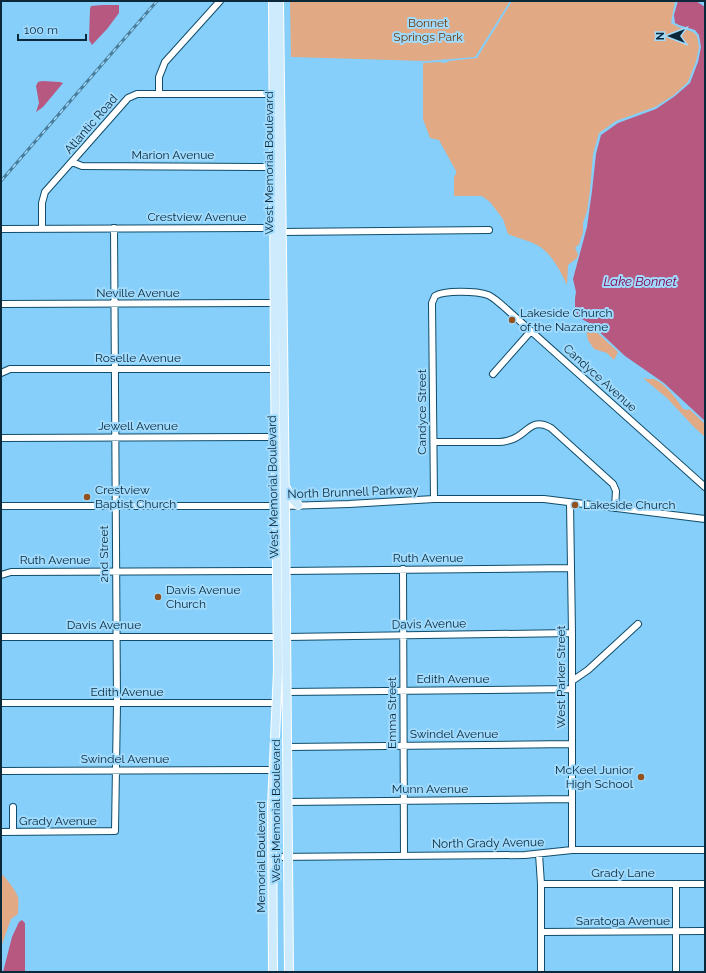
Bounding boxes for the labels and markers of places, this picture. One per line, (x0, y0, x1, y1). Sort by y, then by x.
place label: Lakeside Church of the Nazarene (520, 306, 613, 334)
marker: Lakeside Church of the Nazarene (507, 315, 517, 325)
place label: Crestview Baptist Church (95, 483, 176, 511)
marker: Crestview Baptist Church (82, 492, 92, 502)
place label: Lakeside Church (583, 498, 676, 512)
marker: Lakeside Church (570, 500, 580, 510)
place label: Davis Avenue Church (166, 583, 241, 611)
marker: Davis Avenue Church (153, 592, 163, 602)
place label: McKeel Junior High School (555, 763, 634, 791)
marker: McKeel Junior High School (636, 772, 646, 782)

